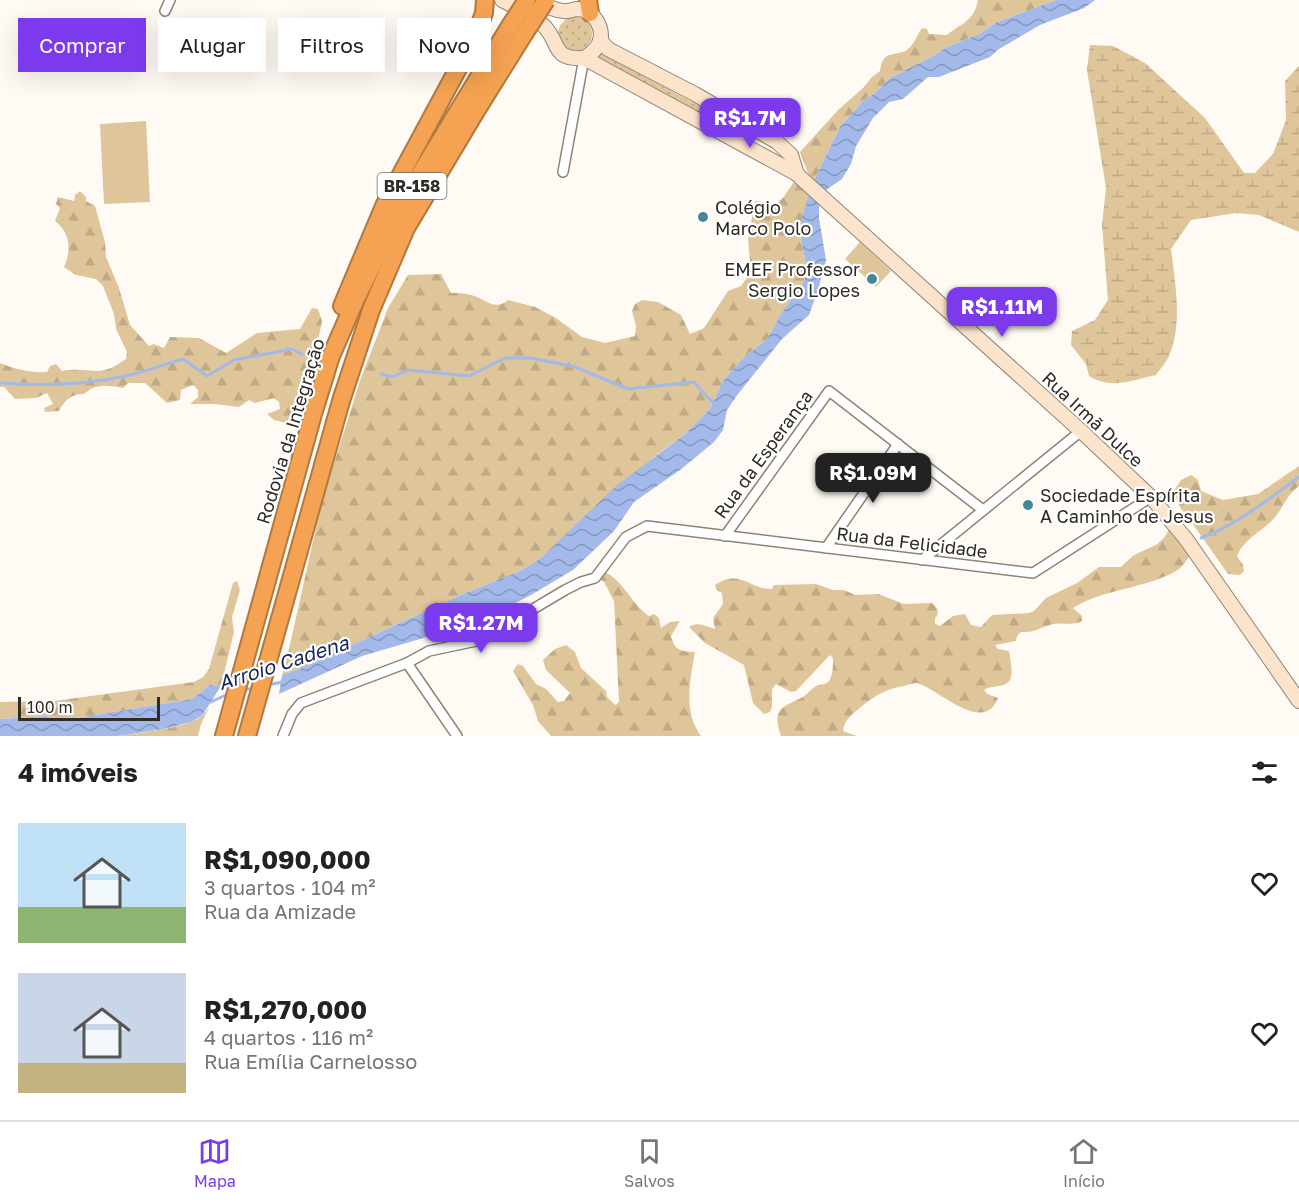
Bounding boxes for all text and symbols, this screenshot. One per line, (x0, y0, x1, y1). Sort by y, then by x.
chip: Comprar (18, 18, 146, 72)
chip: Alugar (158, 18, 266, 72)
chip: Filtros (278, 18, 385, 72)
chip: Novo (397, 18, 491, 72)
pin: R$1.7M (701, 98, 799, 149)
text: R$1.7M (714, 105, 786, 129)
road number: BR-158 (378, 173, 446, 199)
place label: Colégio Marco Polo (715, 196, 811, 239)
marker: Colégio Marco Polo (696, 210, 710, 224)
place label: EMEF Professor Sergio Lopes (724, 258, 860, 301)
marker: EMEF Professor Sergio Lopes (865, 272, 879, 286)
pin: R$1.11M (947, 287, 1057, 338)
text: R$1.11M (961, 294, 1043, 318)
street label: Rodovia da Integração (251, 336, 329, 526)
street label: Rua Irmã Dulce (1038, 367, 1148, 471)
street label: Rua da Esperança (709, 386, 817, 522)
pin: R$1.09M (818, 453, 928, 504)
text: R$1.09M (829, 460, 917, 484)
place label: Sociedade Espírita A Caminho de Jesus (1040, 484, 1214, 527)
marker: Sociedade Espírita A Caminho de Jesus (1021, 498, 1035, 512)
street label: Rua da Felicidade (835, 522, 989, 562)
pin: R$1.27M (426, 603, 536, 654)
text: R$1.27M (439, 610, 523, 634)
water label: Arroio Cadena (215, 629, 352, 694)
scale bar (18, 694, 160, 722)
text: 100 m (27, 697, 73, 717)
icon: filters (1248, 756, 1281, 789)
text: 4 imóveis (18, 757, 138, 788)
text: R$1,090,000 (204, 844, 371, 875)
icon: home (66, 847, 138, 919)
icon: heart (1248, 867, 1281, 900)
text: 3 quartos · 104 m² (204, 875, 375, 899)
text: Rua da Amizade (204, 899, 356, 923)
text: R$1,270,000 (204, 994, 367, 1025)
icon: home (66, 997, 138, 1069)
icon: heart (1248, 1017, 1281, 1050)
text: 4 quartos · 116 m² (204, 1025, 373, 1049)
text: Rua Emília Carnelosso (204, 1049, 417, 1073)
tab: Mapa (194, 1135, 236, 1191)
tab: Salvos (624, 1135, 675, 1191)
tab: Início (1063, 1135, 1105, 1191)

